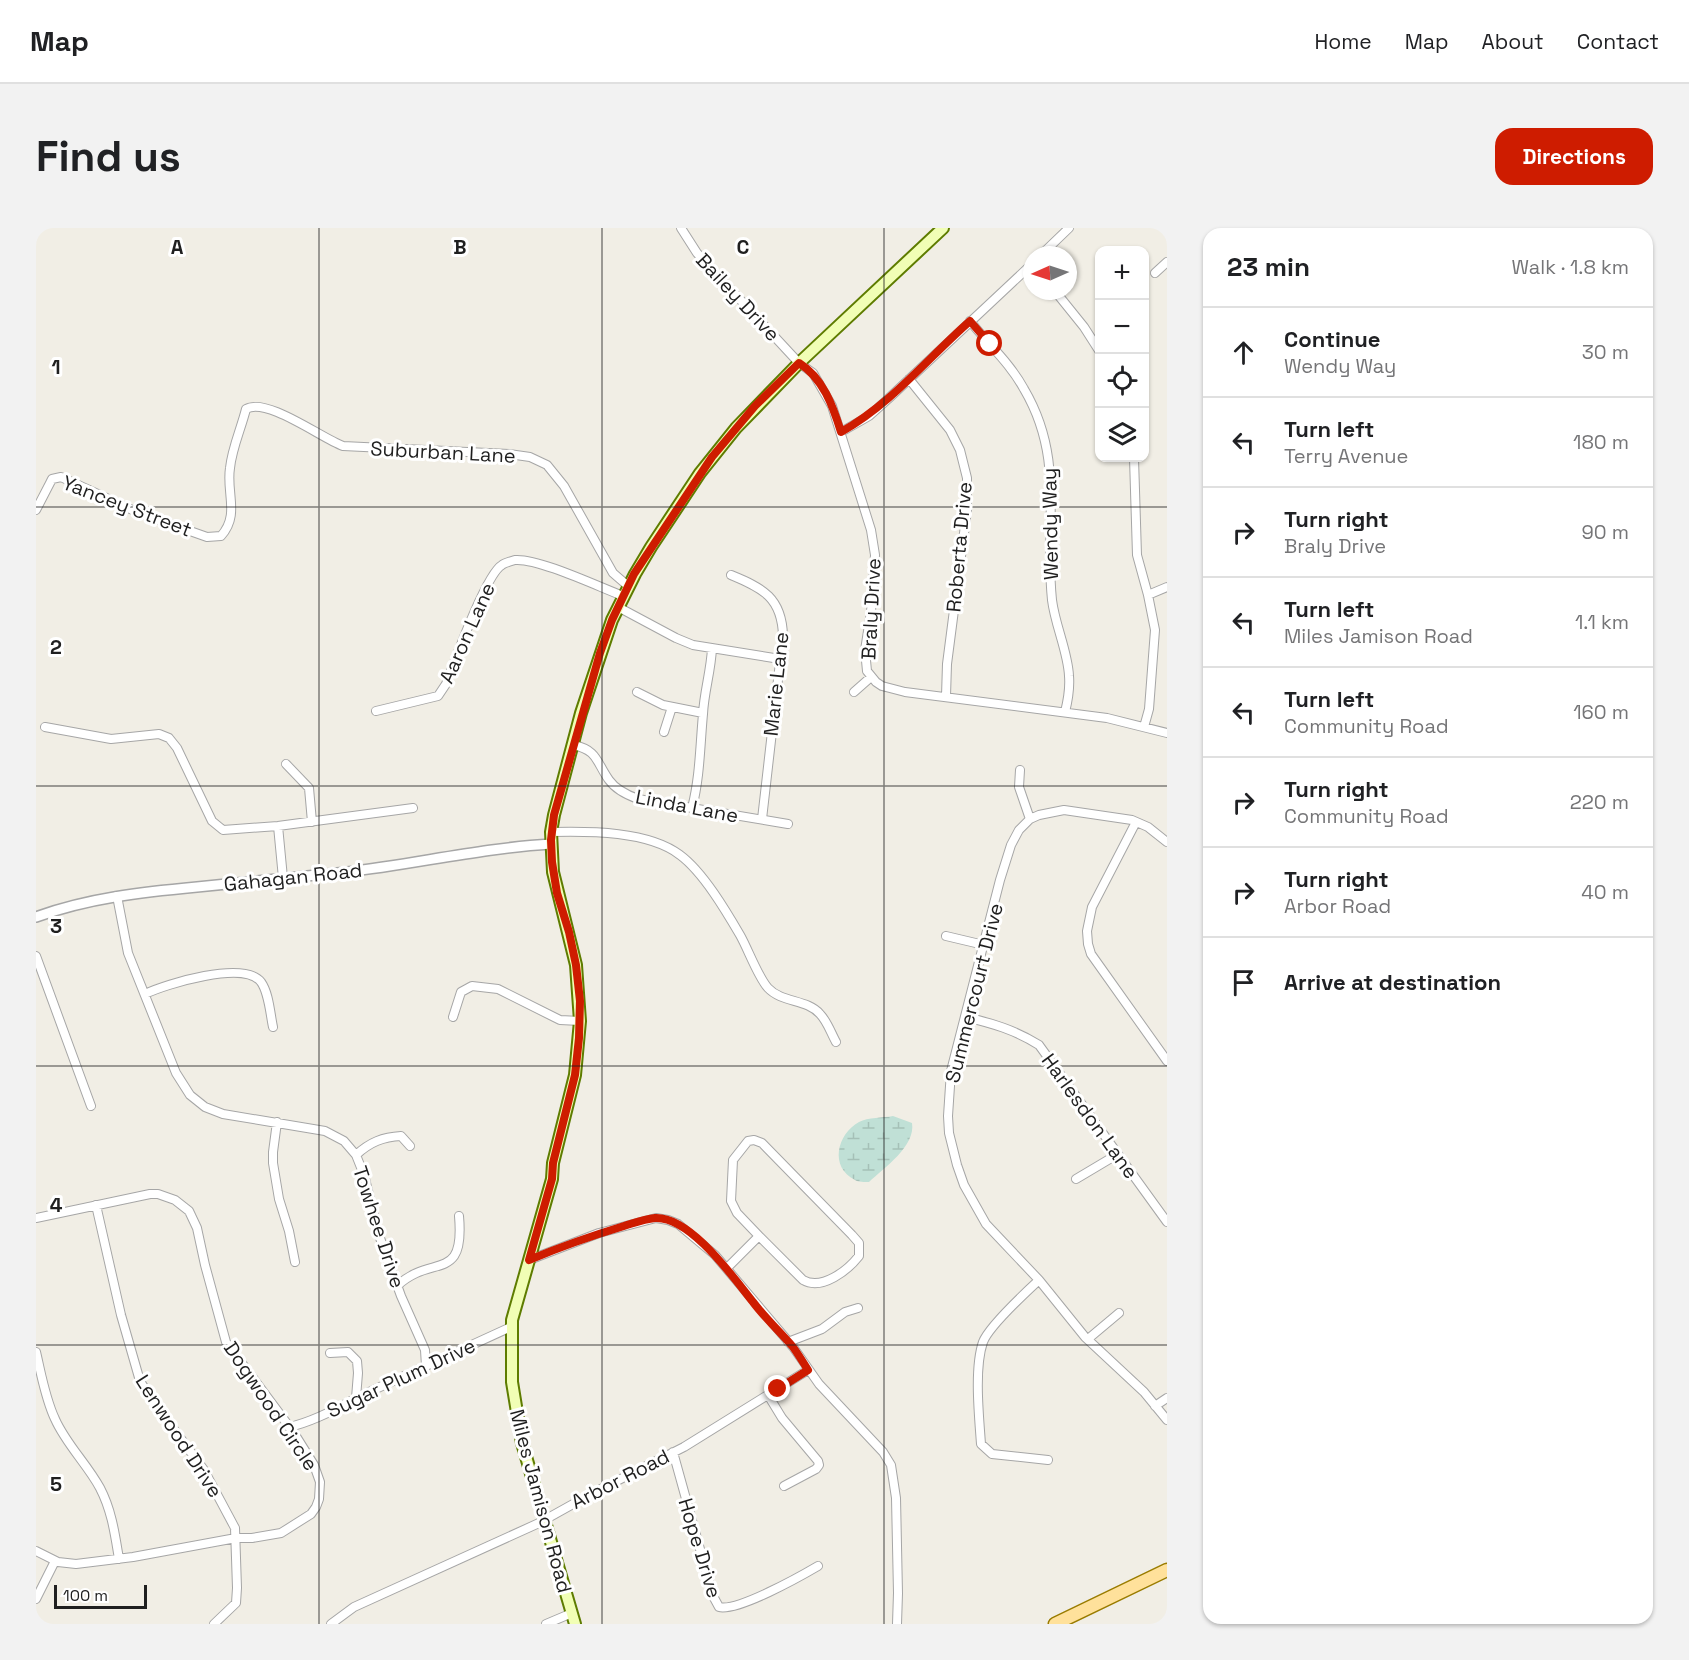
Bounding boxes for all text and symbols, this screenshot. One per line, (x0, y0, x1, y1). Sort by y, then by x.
text: Map (30, 23, 89, 59)
text: Home (1314, 28, 1372, 55)
text: Map (1405, 28, 1449, 55)
text: About (1482, 28, 1544, 55)
text: Contact (1577, 28, 1659, 55)
button: Directions (1495, 128, 1653, 185)
text: Find us (36, 130, 181, 183)
text: A (171, 234, 184, 260)
text: B (453, 234, 467, 260)
text: C (737, 234, 750, 260)
north arrow (1023, 246, 1077, 300)
map controls (1095, 246, 1149, 462)
button: + (1095, 246, 1149, 300)
street label: Bailey Drive (690, 247, 786, 347)
text: 23 min (1227, 250, 1310, 284)
text: Walk · 1.8 km (1512, 254, 1629, 280)
button: − (1095, 300, 1149, 354)
text: Continue (1284, 325, 1380, 353)
route start (976, 330, 1002, 356)
icon: ahead (1227, 336, 1260, 369)
text: 30 m (1582, 339, 1629, 365)
text: Wendy Way (1284, 353, 1396, 379)
text: 1 (51, 354, 61, 380)
button: locate (1095, 354, 1149, 408)
button: layers (1095, 408, 1149, 462)
text: Turn left (1284, 415, 1374, 443)
icon: left (1227, 426, 1260, 459)
text: 180 m (1573, 429, 1629, 455)
street label: Suburban Lane (370, 435, 516, 469)
text: Terry Avenue (1284, 443, 1408, 469)
street label: Wendy Way (1036, 468, 1064, 580)
street label: Yancey Street (59, 469, 195, 543)
street label: Roberta Drive (940, 481, 978, 613)
text: Turn right (1284, 505, 1389, 533)
icon: right (1227, 516, 1260, 549)
text: 90 m (1582, 519, 1629, 545)
text: Braly Drive (1284, 533, 1386, 559)
street label: Braly Drive (855, 557, 887, 661)
street label: Aaron Lane (433, 579, 501, 687)
text: Turn left (1284, 595, 1374, 623)
icon: left (1227, 606, 1260, 639)
text: 1.1 km (1575, 609, 1629, 635)
text: Miles Jamison Road (1284, 623, 1473, 649)
street label: Marie Lane (758, 631, 794, 737)
text: 2 (50, 634, 62, 660)
text: Turn left (1284, 685, 1374, 713)
icon: left (1227, 696, 1260, 729)
text: 160 m (1573, 699, 1629, 725)
text: Community Road (1284, 713, 1449, 739)
text: Turn right (1284, 775, 1389, 803)
street label: Linda Lane (633, 783, 741, 829)
icon: right (1227, 786, 1260, 819)
text: 220 m (1570, 789, 1629, 815)
text: Community Road (1284, 803, 1449, 829)
street label: Gahagan Road (223, 857, 363, 897)
text: Turn right (1284, 865, 1389, 893)
icon: right (1227, 876, 1260, 909)
text: 40 m (1581, 879, 1629, 905)
text: Arbor Road (1284, 893, 1391, 919)
street label: Summercourt Drive (939, 900, 1009, 1086)
text: 3 (50, 913, 62, 939)
icon: arrive (1227, 966, 1260, 999)
text: Arrive at destination (1284, 968, 1501, 996)
street label: Harlesdon Lane (1036, 1048, 1144, 1184)
street label: Towhee Drive (347, 1163, 411, 1291)
text: 4 (50, 1192, 63, 1218)
street label: Sugar Plum Drive (323, 1332, 479, 1424)
street label: Dogwood Circle (218, 1336, 324, 1476)
street label: Lenwood Drive (130, 1370, 228, 1502)
route end (764, 1375, 790, 1401)
street label: Miles Jamison Road (504, 1406, 578, 1596)
street label: Arbor Road (566, 1443, 674, 1515)
text: 5 (50, 1471, 62, 1497)
street label: Hope Drive (672, 1495, 728, 1601)
scale bar (54, 1582, 147, 1610)
text: 100 m (63, 1585, 108, 1606)

